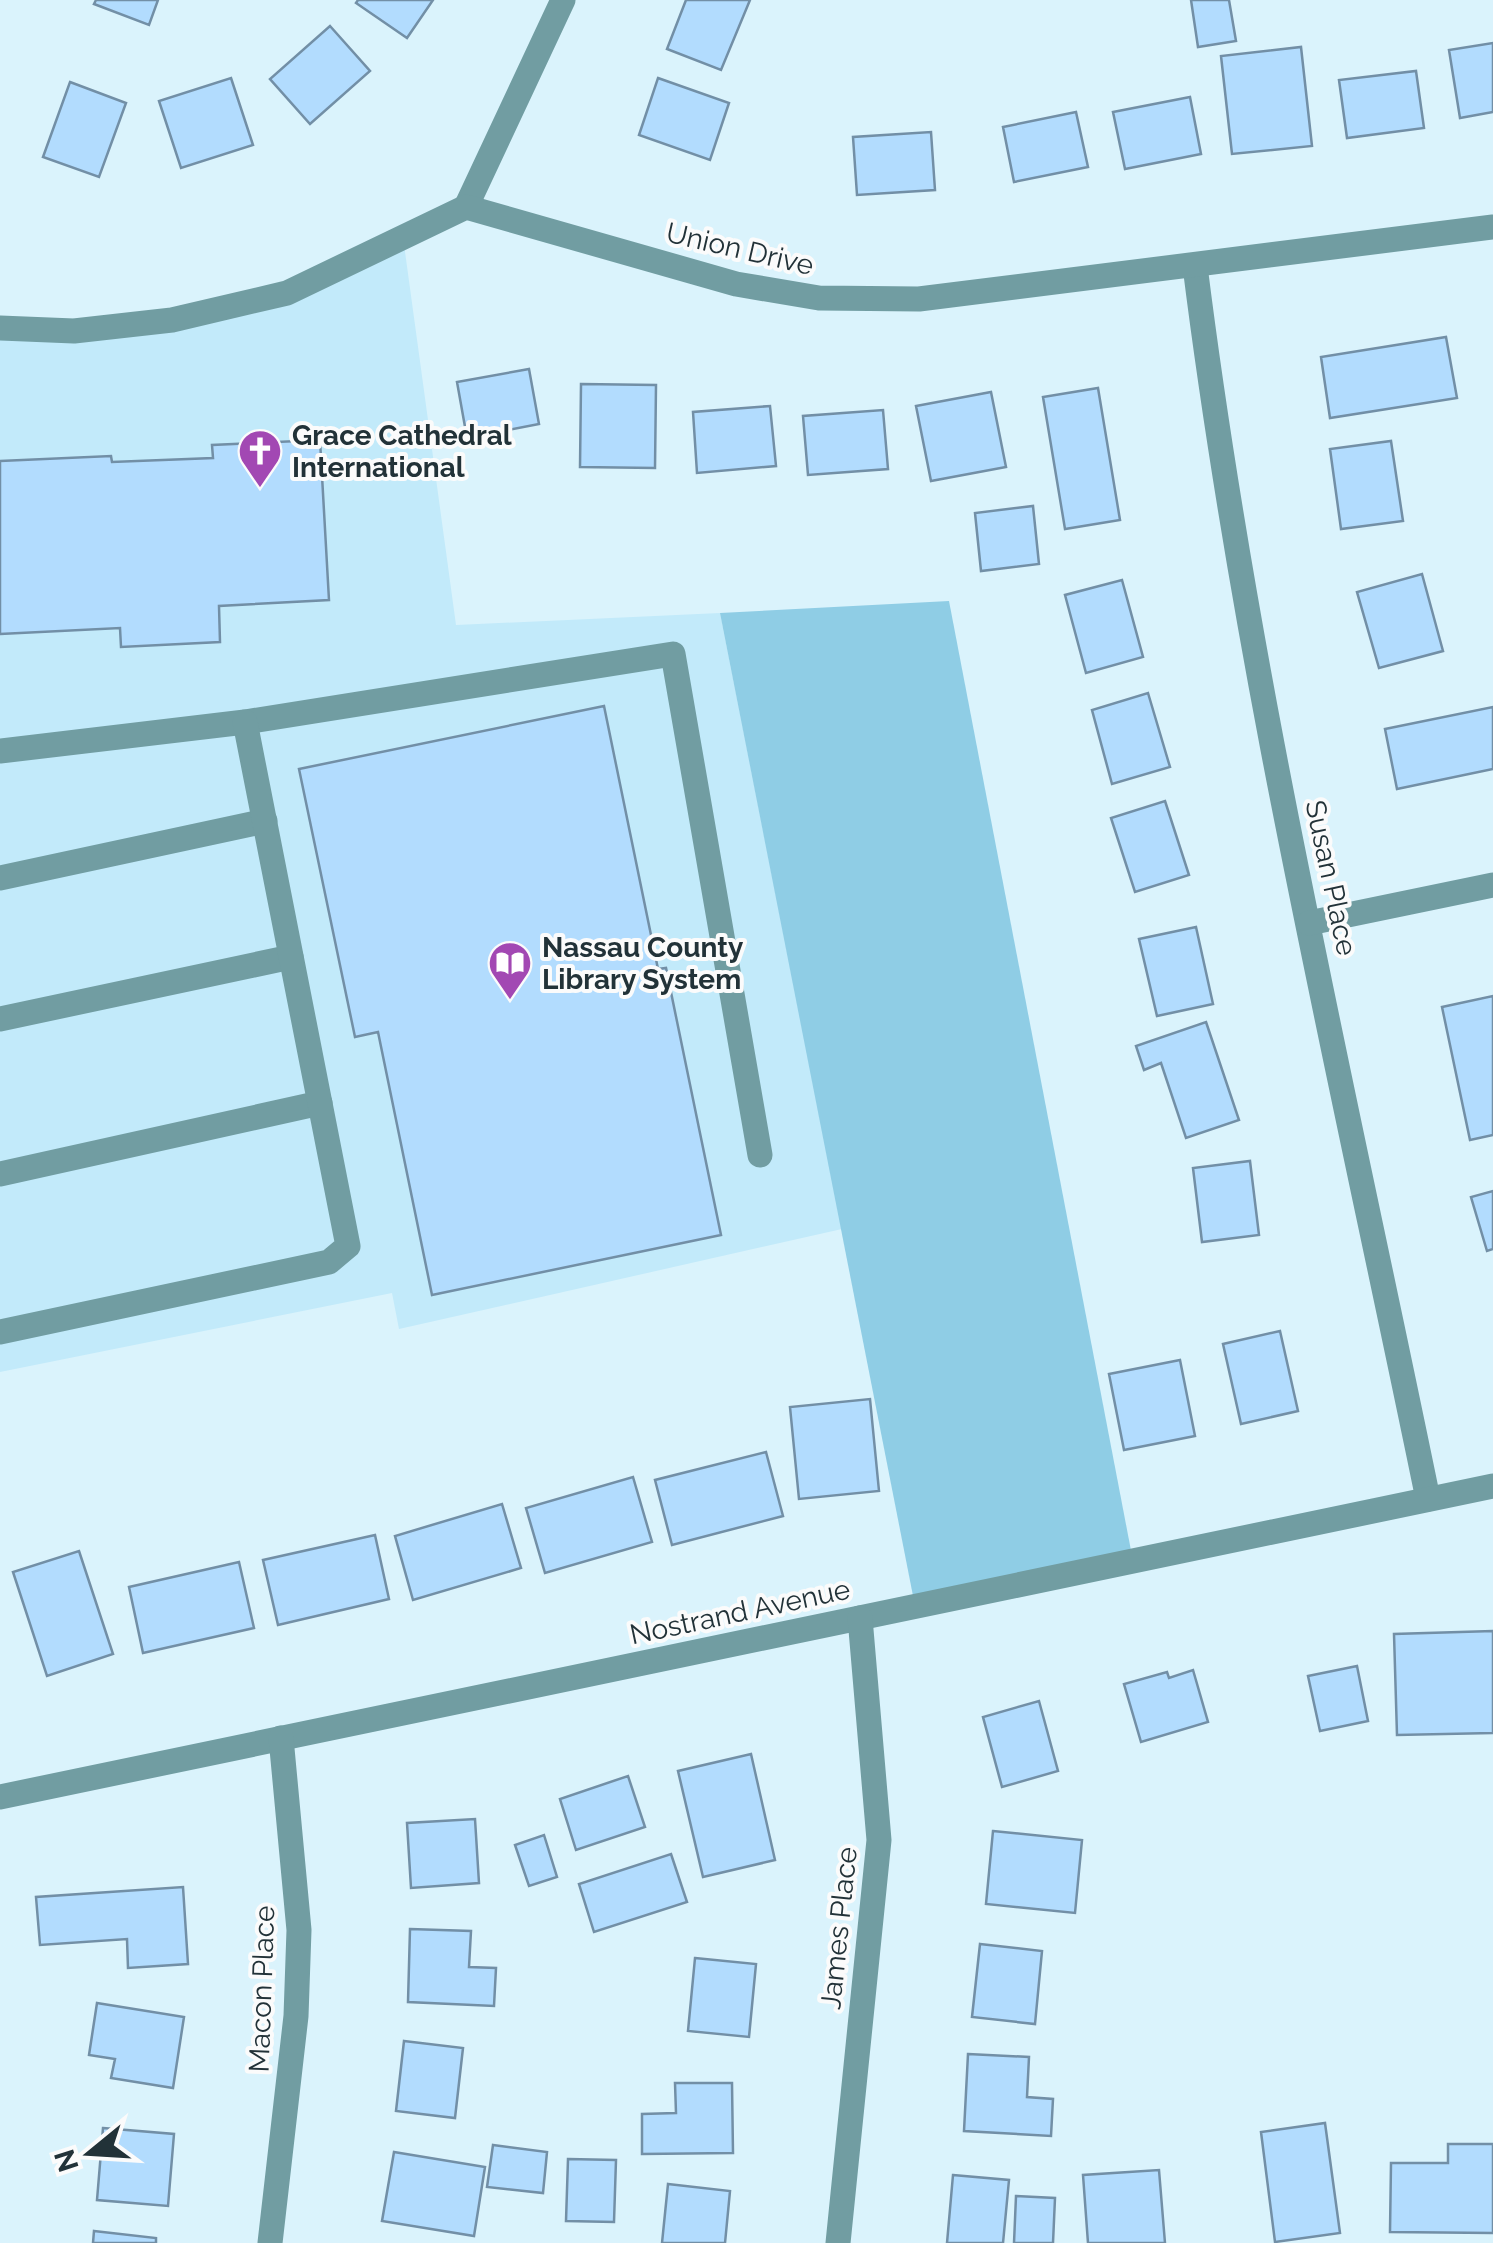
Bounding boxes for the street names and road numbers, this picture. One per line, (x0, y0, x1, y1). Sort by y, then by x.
street label: Union Drive (663, 216, 817, 282)
street label: Susan Place (1298, 797, 1364, 959)
street label: Nostrand Avenue (627, 1573, 853, 1651)
street label: James Place (814, 1845, 864, 2011)
street label: Macon Place (243, 1905, 281, 2073)

